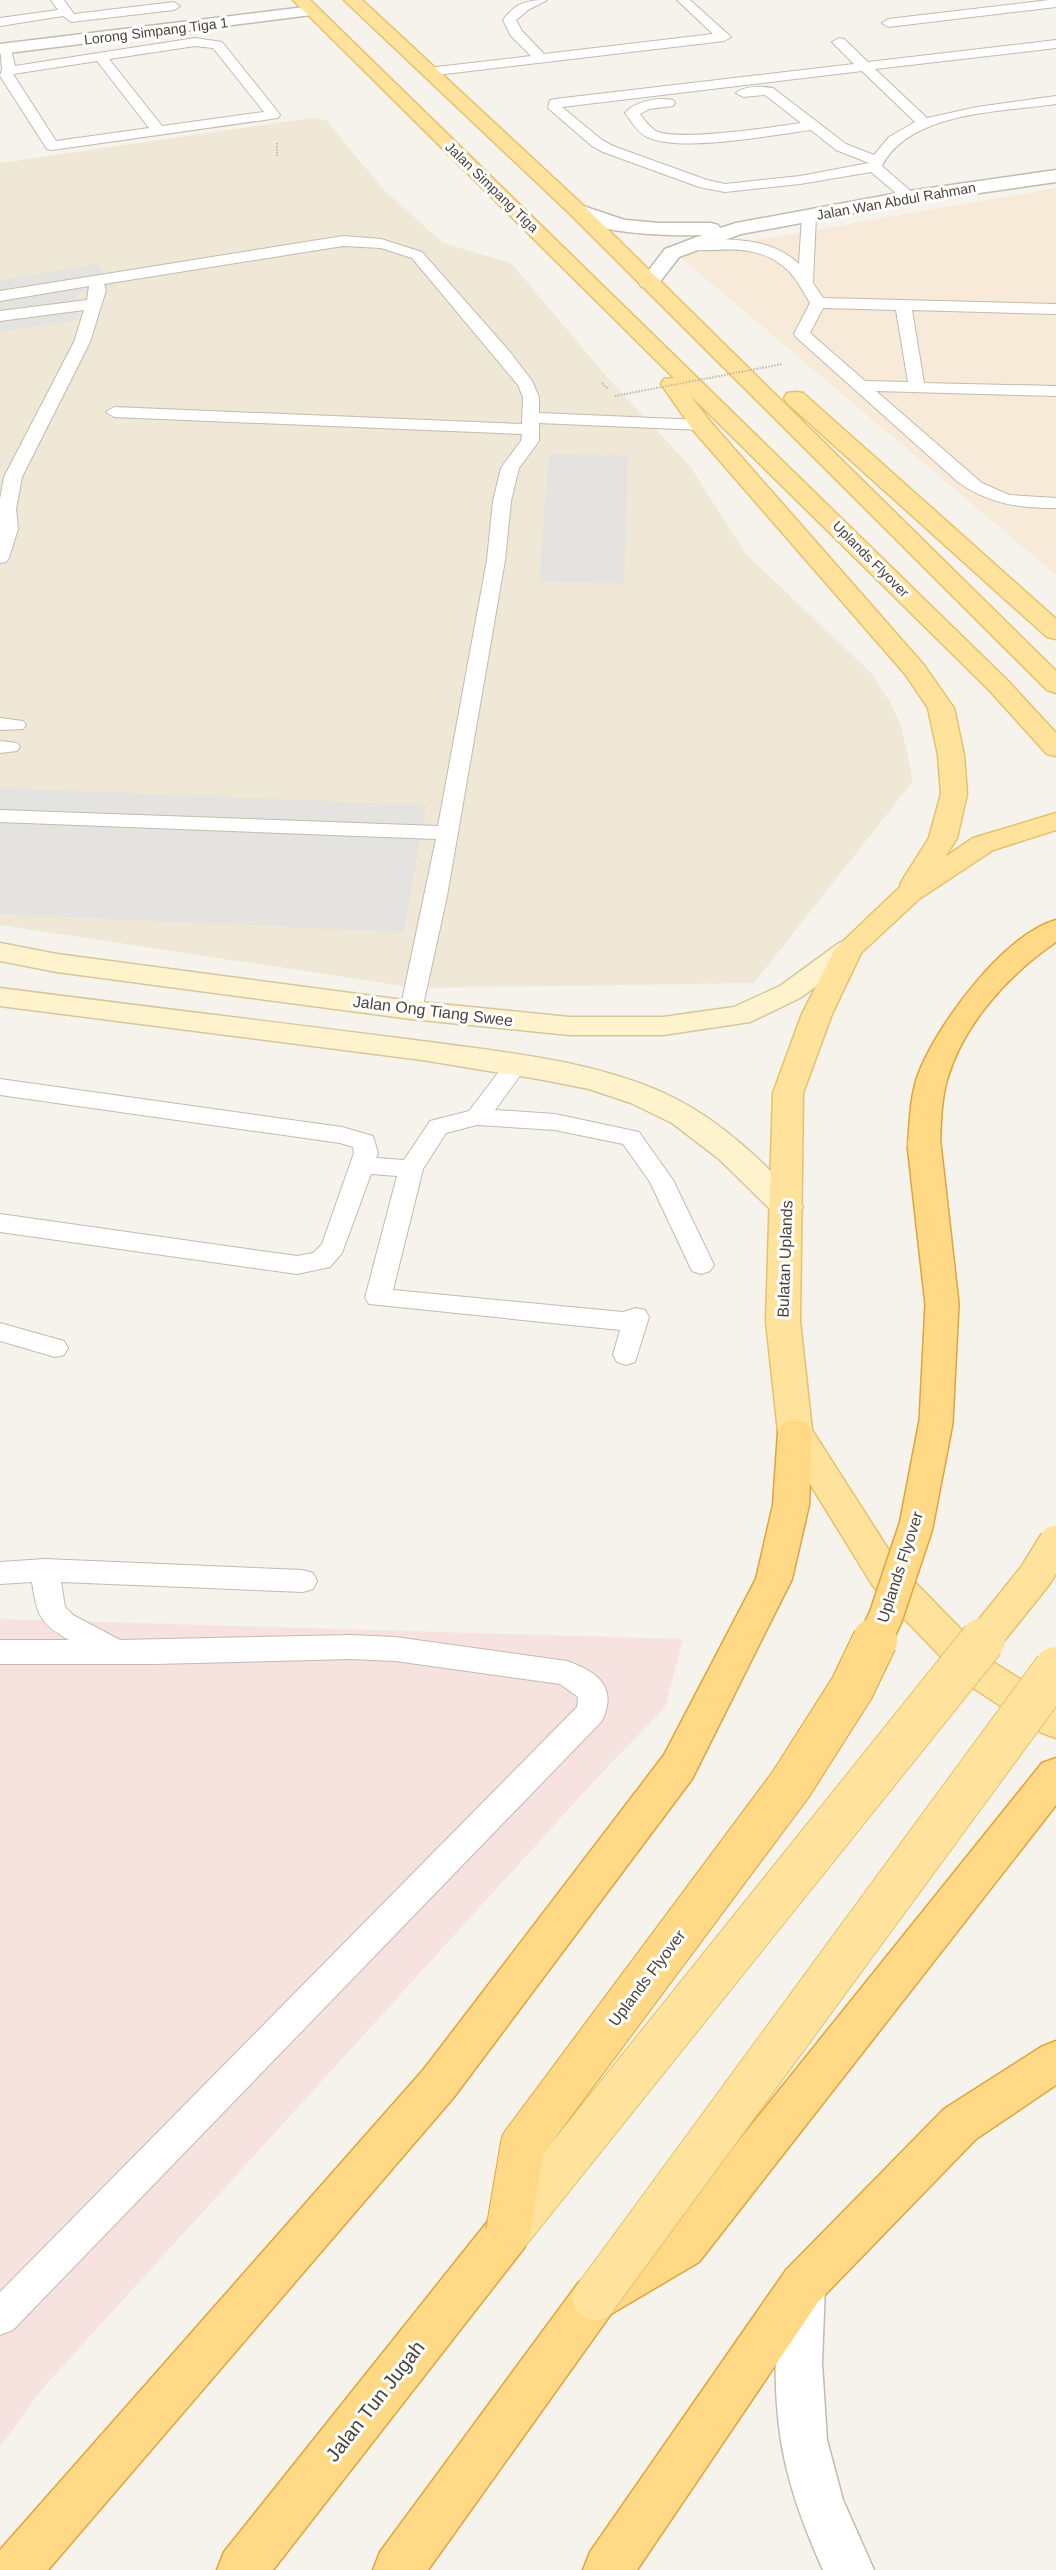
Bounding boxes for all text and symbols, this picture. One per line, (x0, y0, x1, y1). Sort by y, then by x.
street label: Lorong Simpang Tiga 1 (83, 14, 229, 48)
street label: Jalan Simpang Tiga (442, 139, 542, 236)
street label: Jalan Wan Abdul Rahman (815, 179, 977, 223)
street label: Uplands Flyover (830, 518, 913, 601)
street label: Jalan Ong Tiang Swee (352, 993, 514, 1029)
street label: Bulatan Uplands (774, 1200, 796, 1318)
street label: Uplands Flyover (874, 1509, 926, 1625)
street label: Uplands Flyover (605, 1926, 689, 2029)
street label: Jalan Tun Jugah (321, 2336, 429, 2466)

